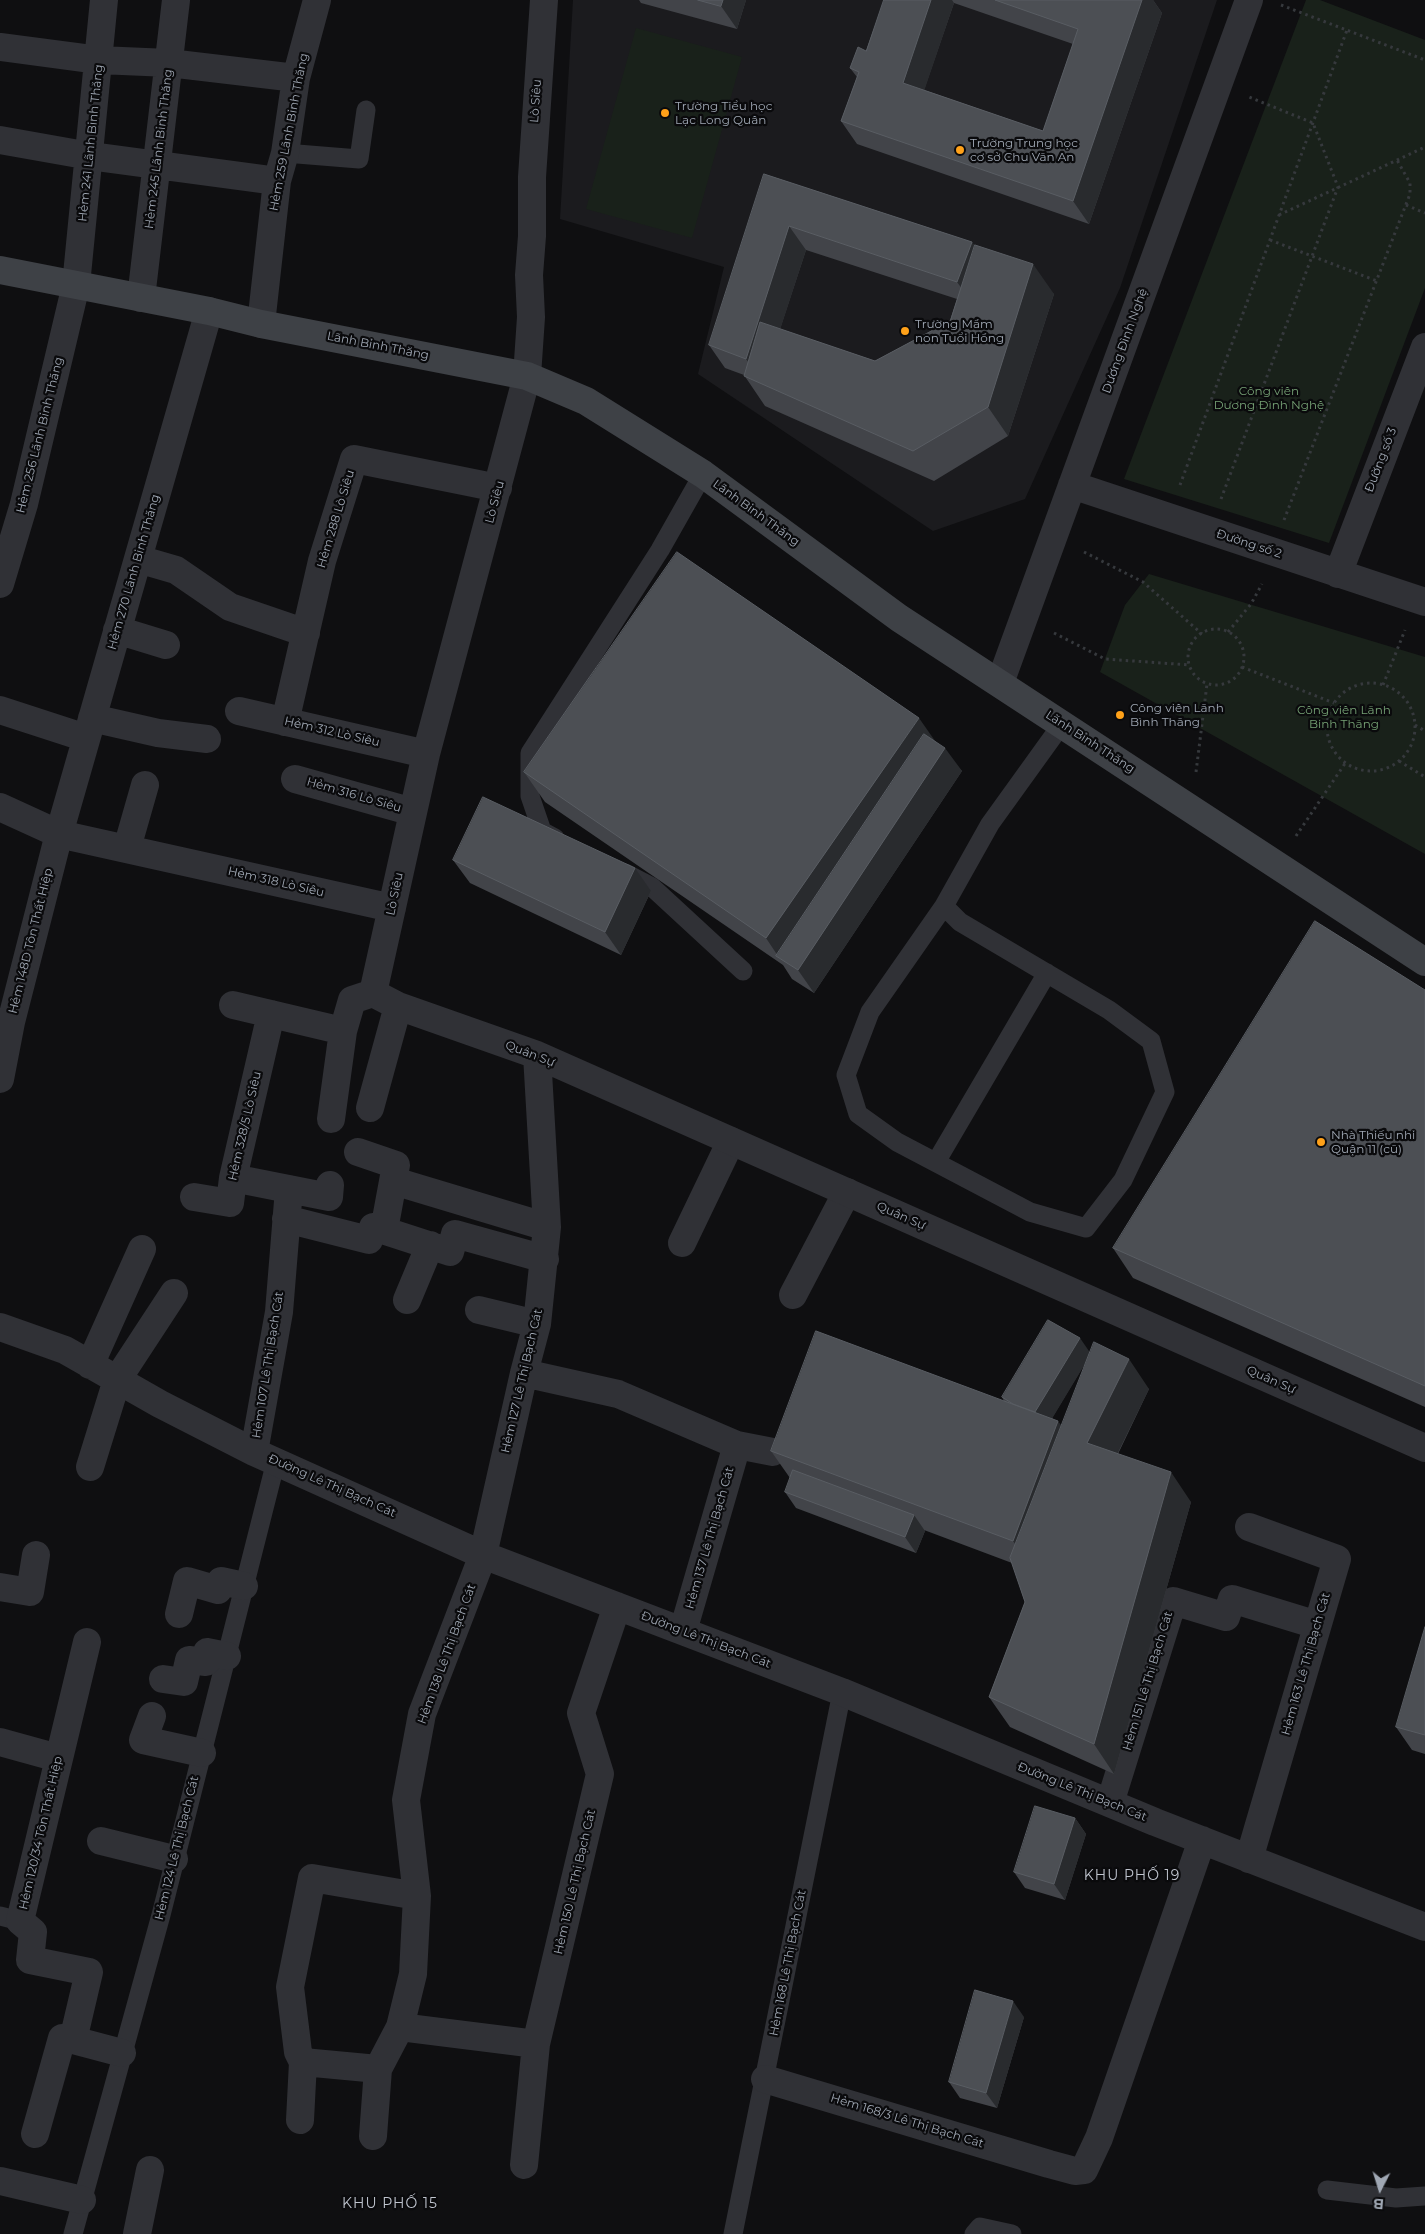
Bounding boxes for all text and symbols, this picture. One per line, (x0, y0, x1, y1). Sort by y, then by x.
street label: Hẻm 259 Lãnh Binh Thăng (267, 52, 311, 212)
street label: Hẻm 241 Lãnh Binh Thăng (76, 64, 106, 222)
street label: Hẻm 245 Lãnh Binh Thăng (142, 68, 176, 230)
street label: Lò Siêu (527, 79, 545, 123)
place label: Trường Tiểu học Lạc Long Quân (675, 99, 772, 127)
marker: Trường Tiểu học Lạc Long Quân (659, 107, 671, 119)
place label: Trường Trung học cơ sở Chu Văn An (970, 136, 1078, 164)
marker: Trường Trung học cơ sở Chu Văn An (954, 144, 966, 156)
street label: Dương Đình Nghệ (1099, 287, 1151, 395)
place label: Trường Mầm non Tuổi Hồng (915, 317, 1004, 345)
marker: Trường Mầm non Tuổi Hồng (899, 325, 911, 337)
street label: Lãnh Binh Thăng (326, 329, 430, 363)
street label: Hẻm 256 Lãnh Binh Thăng (14, 355, 66, 515)
park label: Công viên Dương Đình Nghệ (1214, 384, 1324, 412)
street label: Đường số 3 (1362, 426, 1400, 494)
street label: Hẻm 288 Lò Siêu (314, 468, 358, 570)
street label: Lãnh Binh Thăng (710, 477, 802, 549)
street label: Lò Siêu (482, 479, 508, 525)
street label: Hẻm 270 Lãnh Binh Thăng (105, 493, 163, 651)
street label: Đường số 2 (1214, 527, 1284, 561)
place label: Công viên Lãnh Bình Thăng (1130, 701, 1224, 729)
park label: Công viên Lãnh Binh Thăng (1297, 703, 1391, 731)
street label: Lãnh Binh Thăng (1043, 708, 1137, 776)
marker: Công viên Lãnh Bình Thăng (1114, 709, 1126, 721)
street label: Hẻm 312 Lò Siêu (283, 714, 381, 750)
street label: Hẻm 316 Lò Siêu (305, 775, 403, 815)
street label: Hẻm 318 Lò Siêu (226, 864, 326, 900)
street label: Hẻm 148D Tôn Thất Hiệp (6, 867, 56, 1015)
street label: Lò Siêu (383, 871, 407, 917)
street label: Quân Sự (503, 1038, 557, 1070)
street label: Hẻm 328/5 Lò Siêu (225, 1070, 265, 1182)
place label: Nhà Thiếu nhi Quận 11 (cũ) (1331, 1128, 1415, 1156)
marker: Nhà Thiếu nhi Quận 11 (cũ) (1315, 1136, 1327, 1148)
street label: Quân Sự (874, 1199, 928, 1233)
street label: Hẻm 107 Lê Thị Bạch Cát (249, 1291, 287, 1439)
street label: Hẻm 127 Lê Thị Bạch Cát (498, 1308, 546, 1454)
street label: Quân Sự (1244, 1363, 1298, 1397)
street label: Đường Lê Thị Bạch Cát (266, 1451, 398, 1521)
street label: Hẻm 137 Lê Thị Bạch Cát (683, 1465, 737, 1611)
street label: Hẻm 138 Lê Thị Bạch Cát (415, 1582, 479, 1726)
street label: Hẻm 163 Lê Thị Bạch Cát (1279, 1591, 1333, 1737)
street label: Đường Lê Thị Bạch Cát (639, 1609, 773, 1671)
street label: Hẻm 151 Lê Thị Bạch Cát (1120, 1610, 1176, 1752)
street label: Hẻm 120/34 Tôn Thất Hiệp (16, 1755, 66, 1911)
street label: Đường Lê Thị Bạch Cát (1015, 1759, 1149, 1825)
street label: Hẻm 124 Lê Thị Bạch Cát (152, 1774, 202, 1922)
street label: Hẻm 150 Lê Thị Bạch Cát (551, 1808, 599, 1956)
district label: KHU PHỐ 19 (1083, 1868, 1181, 1884)
street label: Hẻm 168 Lê Thị Bạch Cát (767, 1889, 809, 2037)
street label: Hẻm 168/3 Lê Thị Bạch Cát (829, 2091, 985, 2151)
north arrow (1355, 2164, 1405, 2214)
text: B (1373, 2195, 1385, 2213)
district label: KHU PHỐ 15 (341, 2196, 439, 2212)

